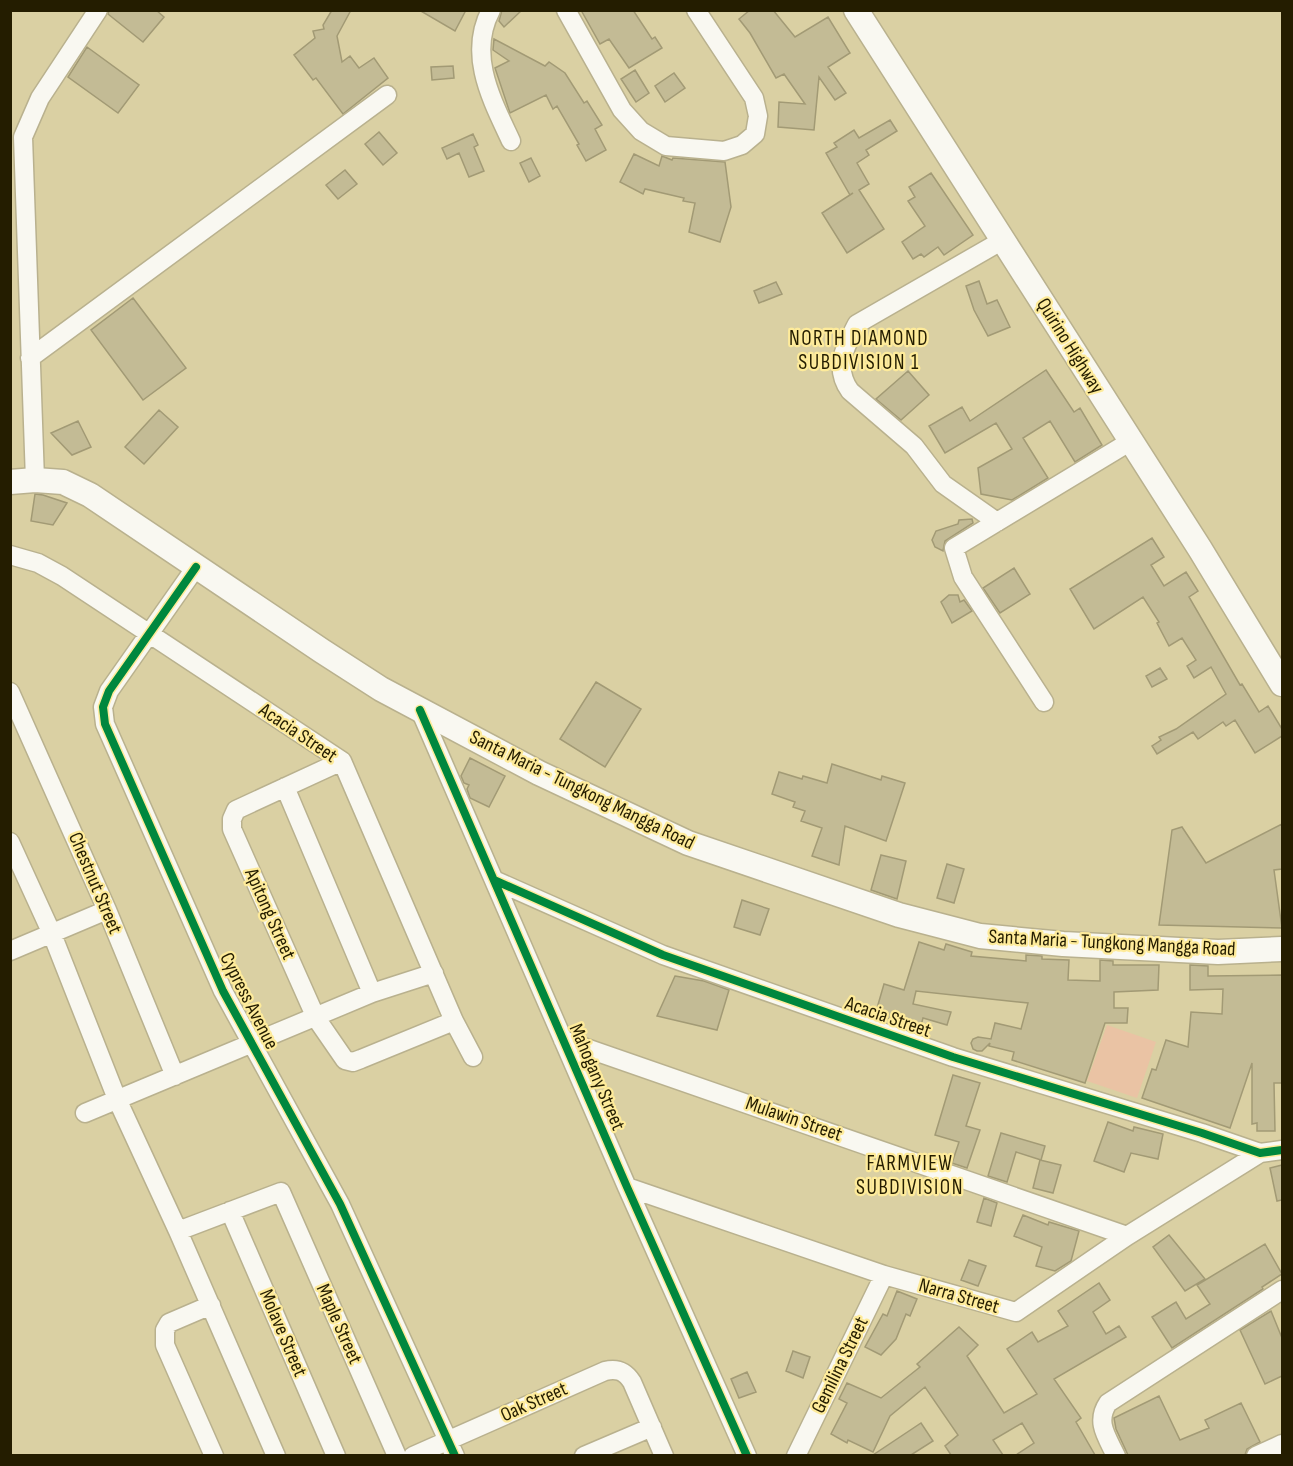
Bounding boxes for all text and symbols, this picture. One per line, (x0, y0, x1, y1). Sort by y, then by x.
street label: Quirino Highway (1031, 294, 1109, 398)
district label: NORTH DIAMOND SUBDIVISION 1 (789, 326, 929, 375)
street label: Acacia Street (254, 698, 342, 768)
street label: Santa Maria - Tungkong Mangga Road (466, 725, 698, 855)
street label: Chestnut Street (63, 829, 127, 937)
street label: Apitong Street (239, 864, 301, 963)
street label: Santa Maria - Tungkong Mangga Road (988, 925, 1236, 961)
street label: Cypress Avenue (214, 949, 284, 1053)
street label: Acacia Street (841, 991, 934, 1043)
street label: Mahogany Street (564, 1020, 630, 1134)
street label: Mulawin Street (743, 1091, 845, 1147)
district label: FARMVIEW SUBDIVISION (856, 1151, 964, 1200)
street label: Narra Street (916, 1273, 1002, 1319)
street label: Maple Street (311, 1280, 367, 1368)
street label: Molave Street (254, 1286, 312, 1380)
street label: Gemilina Street (806, 1313, 874, 1417)
street label: Oak Street (497, 1377, 571, 1427)

